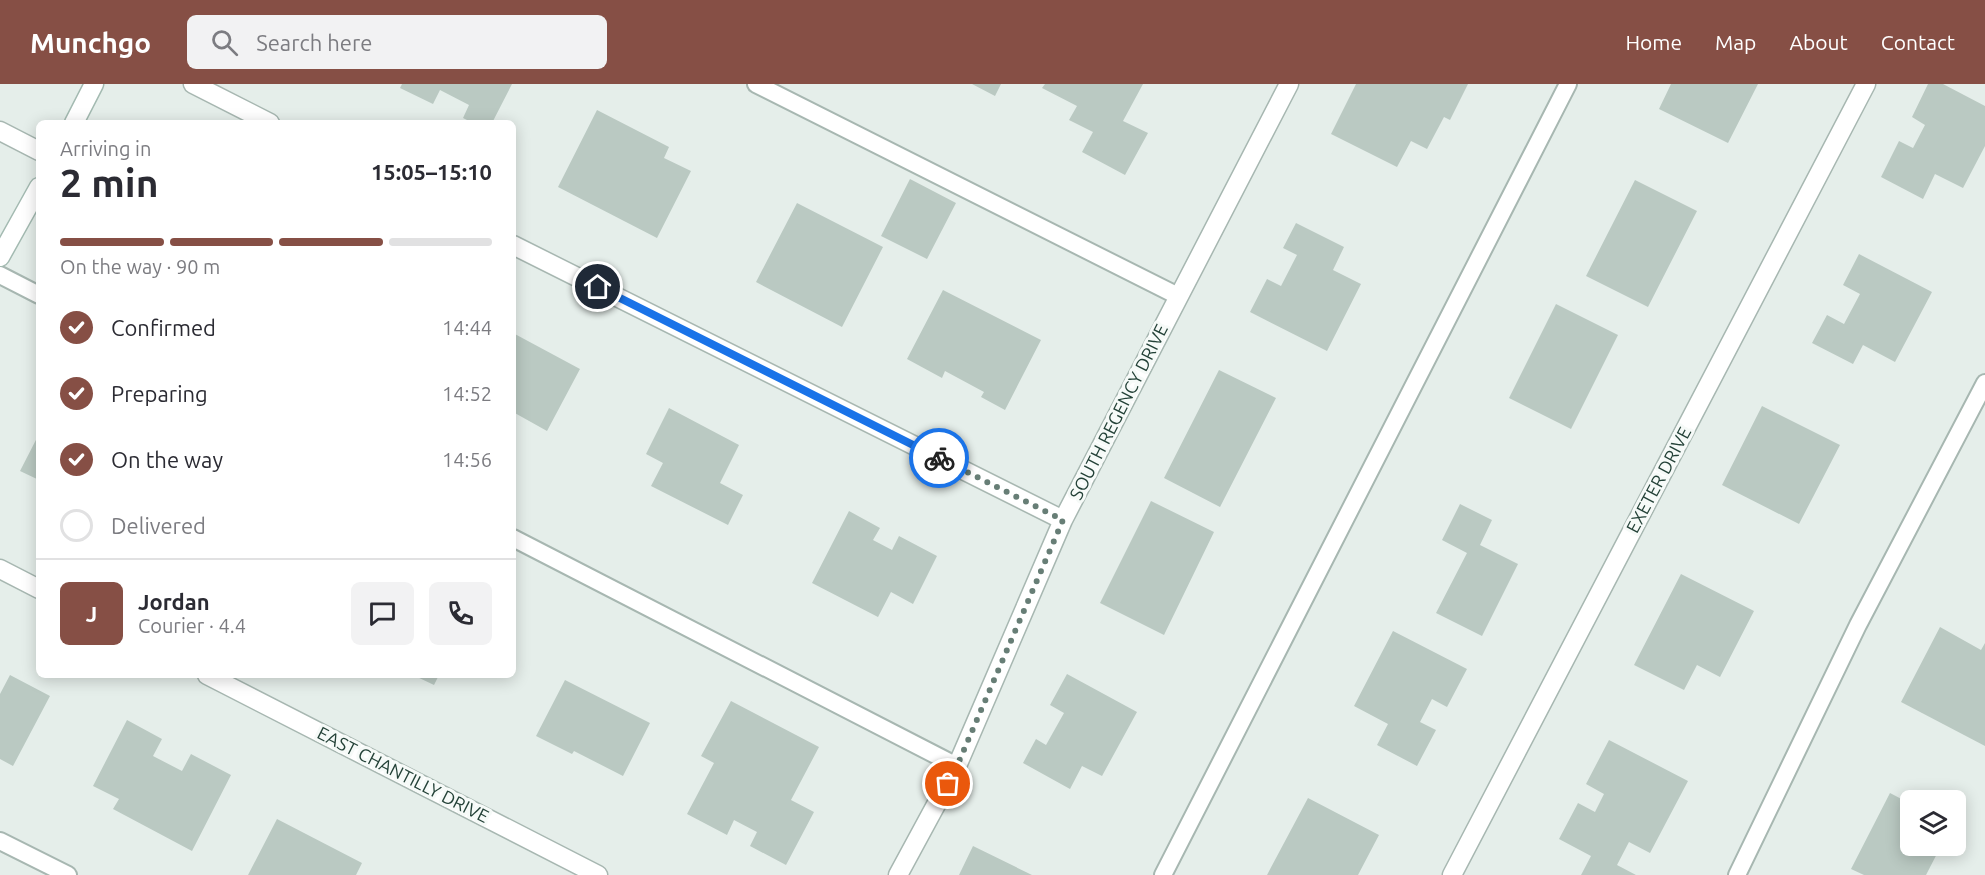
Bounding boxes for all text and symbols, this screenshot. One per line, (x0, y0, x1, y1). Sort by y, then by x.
search box (187, 15, 607, 69)
icon: search (208, 26, 241, 59)
text: Munchgo (30, 27, 151, 58)
text: Search here (256, 30, 372, 55)
text: Home (1625, 30, 1682, 54)
text: Map (1715, 30, 1756, 54)
text: About (1789, 30, 1848, 54)
text: Contact (1881, 30, 1955, 54)
text: Arriving in (60, 137, 151, 160)
text: 15:05–15:10 (371, 159, 492, 184)
text: 2 min (60, 161, 159, 204)
text: On the way · 90 m (60, 255, 220, 278)
pin (572, 261, 623, 312)
icon: home (581, 270, 614, 303)
icon: check (60, 311, 93, 344)
text: Confirmed (111, 315, 216, 340)
text: 14:44 (442, 316, 492, 339)
street label: SOUTH REGENCY DRIVE (1065, 320, 1171, 503)
icon: check (60, 377, 93, 410)
text: Preparing (111, 381, 208, 406)
text: 14:52 (442, 382, 492, 405)
street label: EXETER DRIVE (1622, 423, 1694, 536)
courier (909, 428, 969, 488)
icon: bike (923, 442, 956, 475)
icon: check (60, 443, 93, 476)
text: On the way (111, 447, 223, 472)
text: 14:56 (442, 448, 492, 471)
text: Delivered (111, 513, 206, 538)
button: chat (351, 582, 414, 645)
button: phone (429, 582, 492, 645)
text: Jordan (138, 589, 210, 614)
text: J (86, 601, 97, 626)
text: Courier · 4.4 (138, 614, 246, 637)
street label: EAST CHANTILLY DRIVE (314, 722, 493, 826)
pin (922, 758, 973, 809)
icon: bag (931, 767, 964, 800)
map controls (1900, 790, 1966, 856)
button: layers (1900, 790, 1966, 856)

